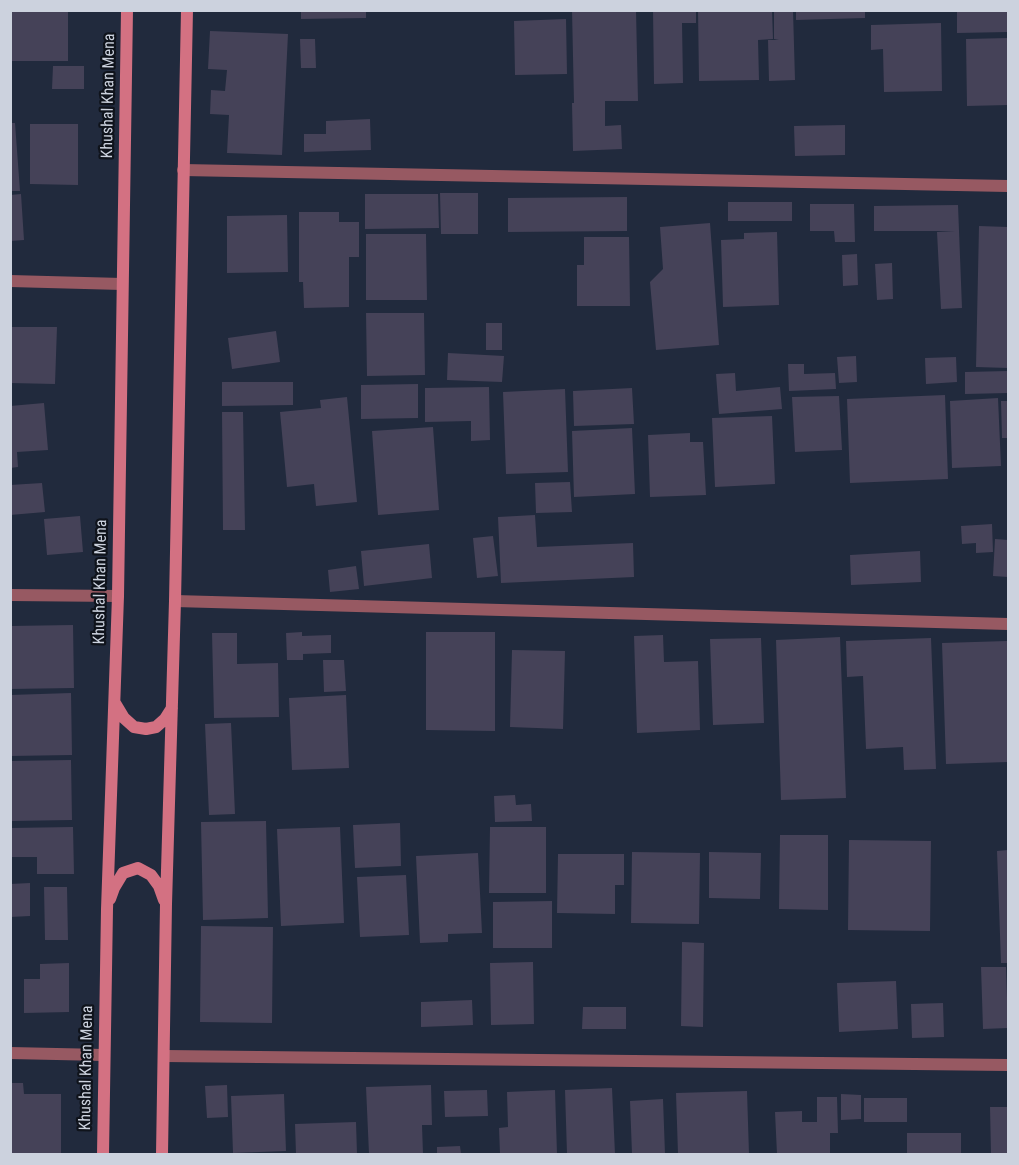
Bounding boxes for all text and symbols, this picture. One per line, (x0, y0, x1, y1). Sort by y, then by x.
street label: Khushal Khan Mena (98, 33, 120, 159)
street label: Khushal Khan Mena (90, 519, 112, 645)
street label: Khushal Khan Mena (76, 1005, 98, 1131)

